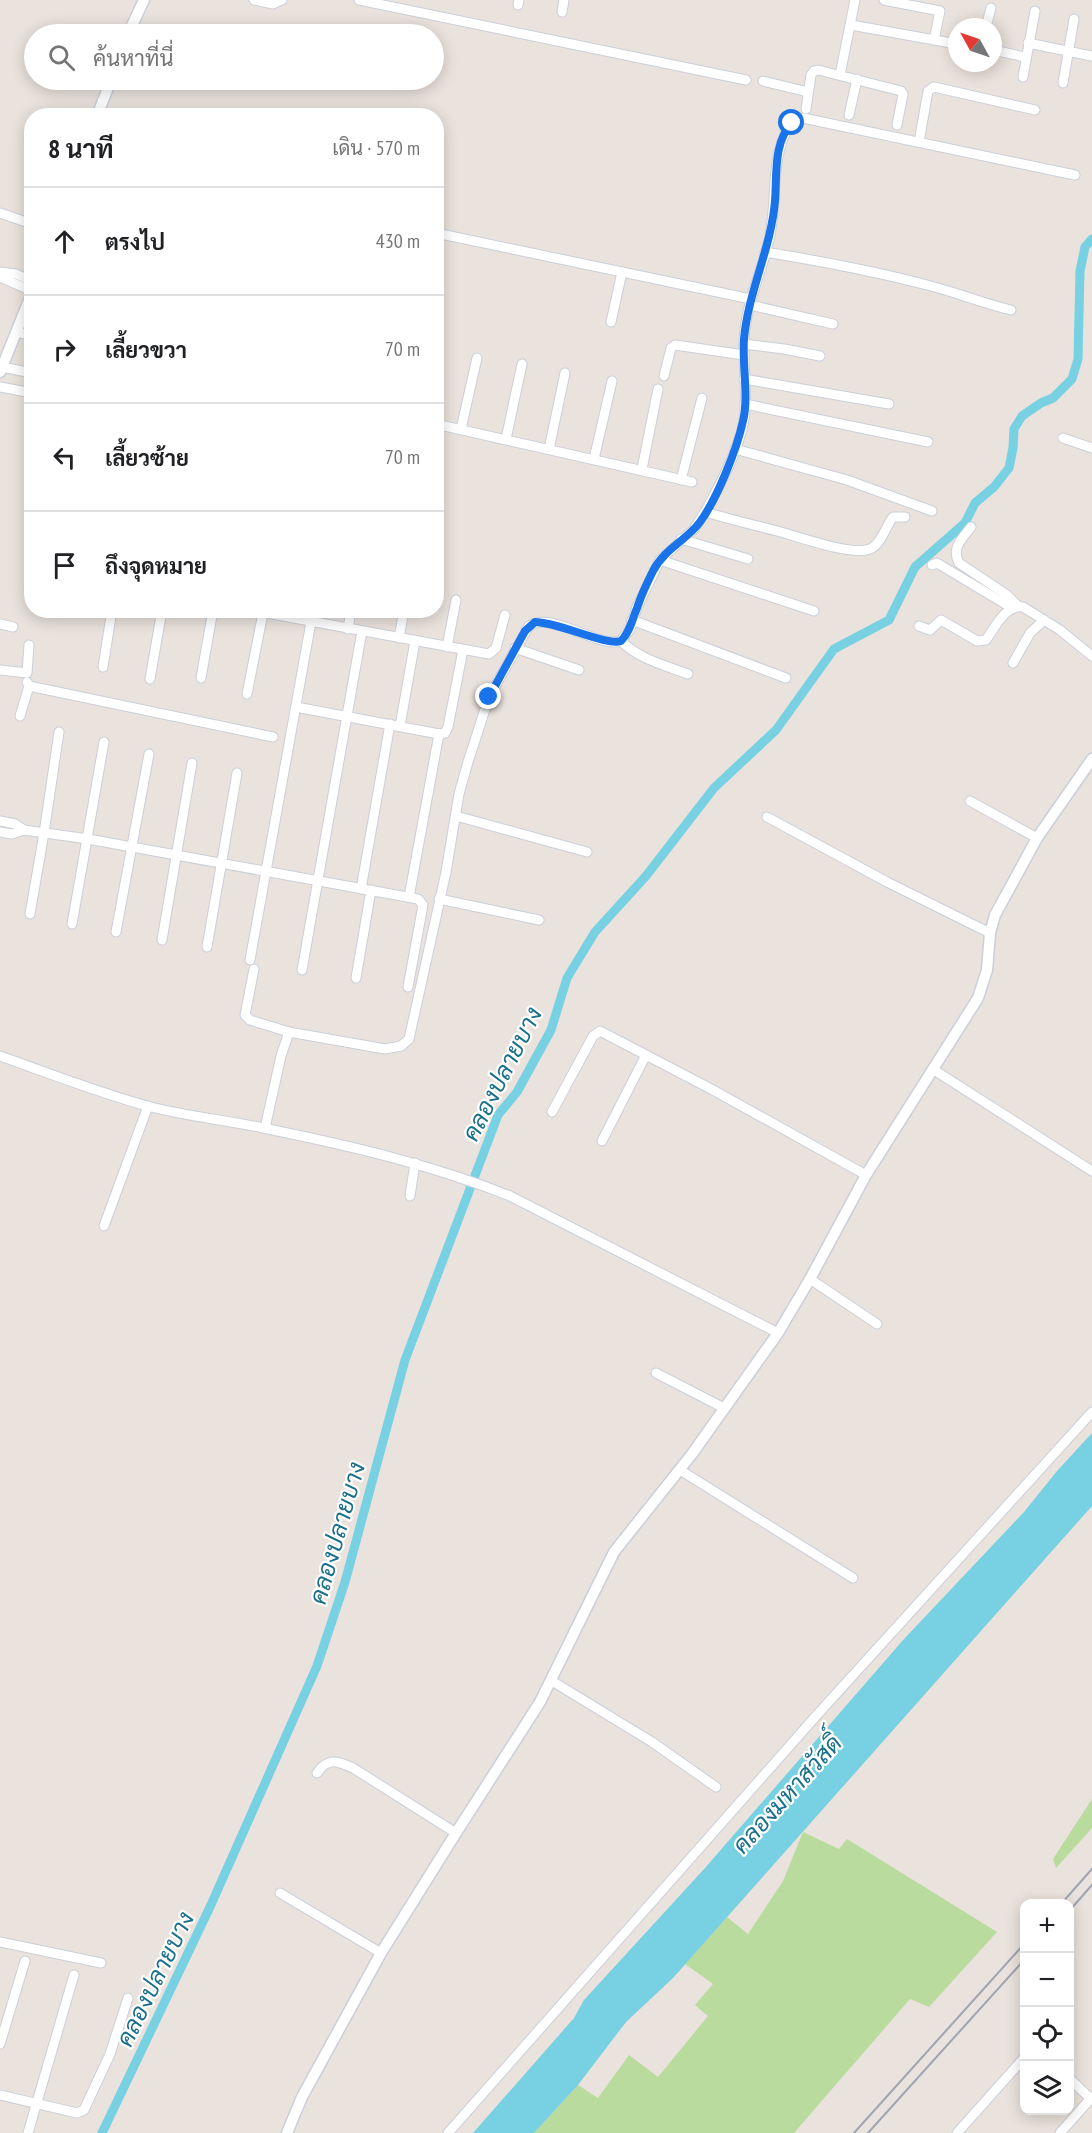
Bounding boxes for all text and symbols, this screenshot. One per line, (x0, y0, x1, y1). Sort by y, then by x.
north arrow (948, 18, 1002, 72)
search box (24, 24, 444, 90)
icon: search (45, 41, 78, 74)
text: ค้นหาที่นี่ (93, 44, 173, 72)
route start (778, 109, 804, 135)
text: 8 นาที (48, 132, 114, 165)
text: เดิน · 570 m (332, 135, 420, 161)
icon: ahead (48, 225, 81, 258)
text: ตรงไป (105, 228, 165, 256)
text: 430 m (376, 228, 420, 254)
icon: right (48, 333, 81, 366)
text: เลี้ยวขวา (105, 336, 187, 364)
text: 70 m (385, 336, 420, 362)
icon: left (48, 441, 81, 474)
text: เลี้ยวซ้าย (105, 444, 189, 472)
text: 70 m (385, 444, 420, 470)
icon: arrive (48, 549, 81, 582)
text: ถึงจุดหมาย (105, 552, 207, 580)
route end (475, 683, 501, 709)
water label: คลองปลายบาง (455, 1002, 549, 1146)
water label: คลองปลายบาง (302, 1458, 372, 1608)
water label: คลองมหาสวัสดิ์ (721, 1721, 852, 1860)
map controls (1020, 1899, 1074, 2115)
button: + (1020, 1899, 1074, 1953)
water label: คลองปลายบาง (109, 1906, 201, 2052)
button: − (1020, 1953, 1074, 2007)
button: locate (1020, 2007, 1074, 2061)
button: layers (1020, 2061, 1074, 2115)

